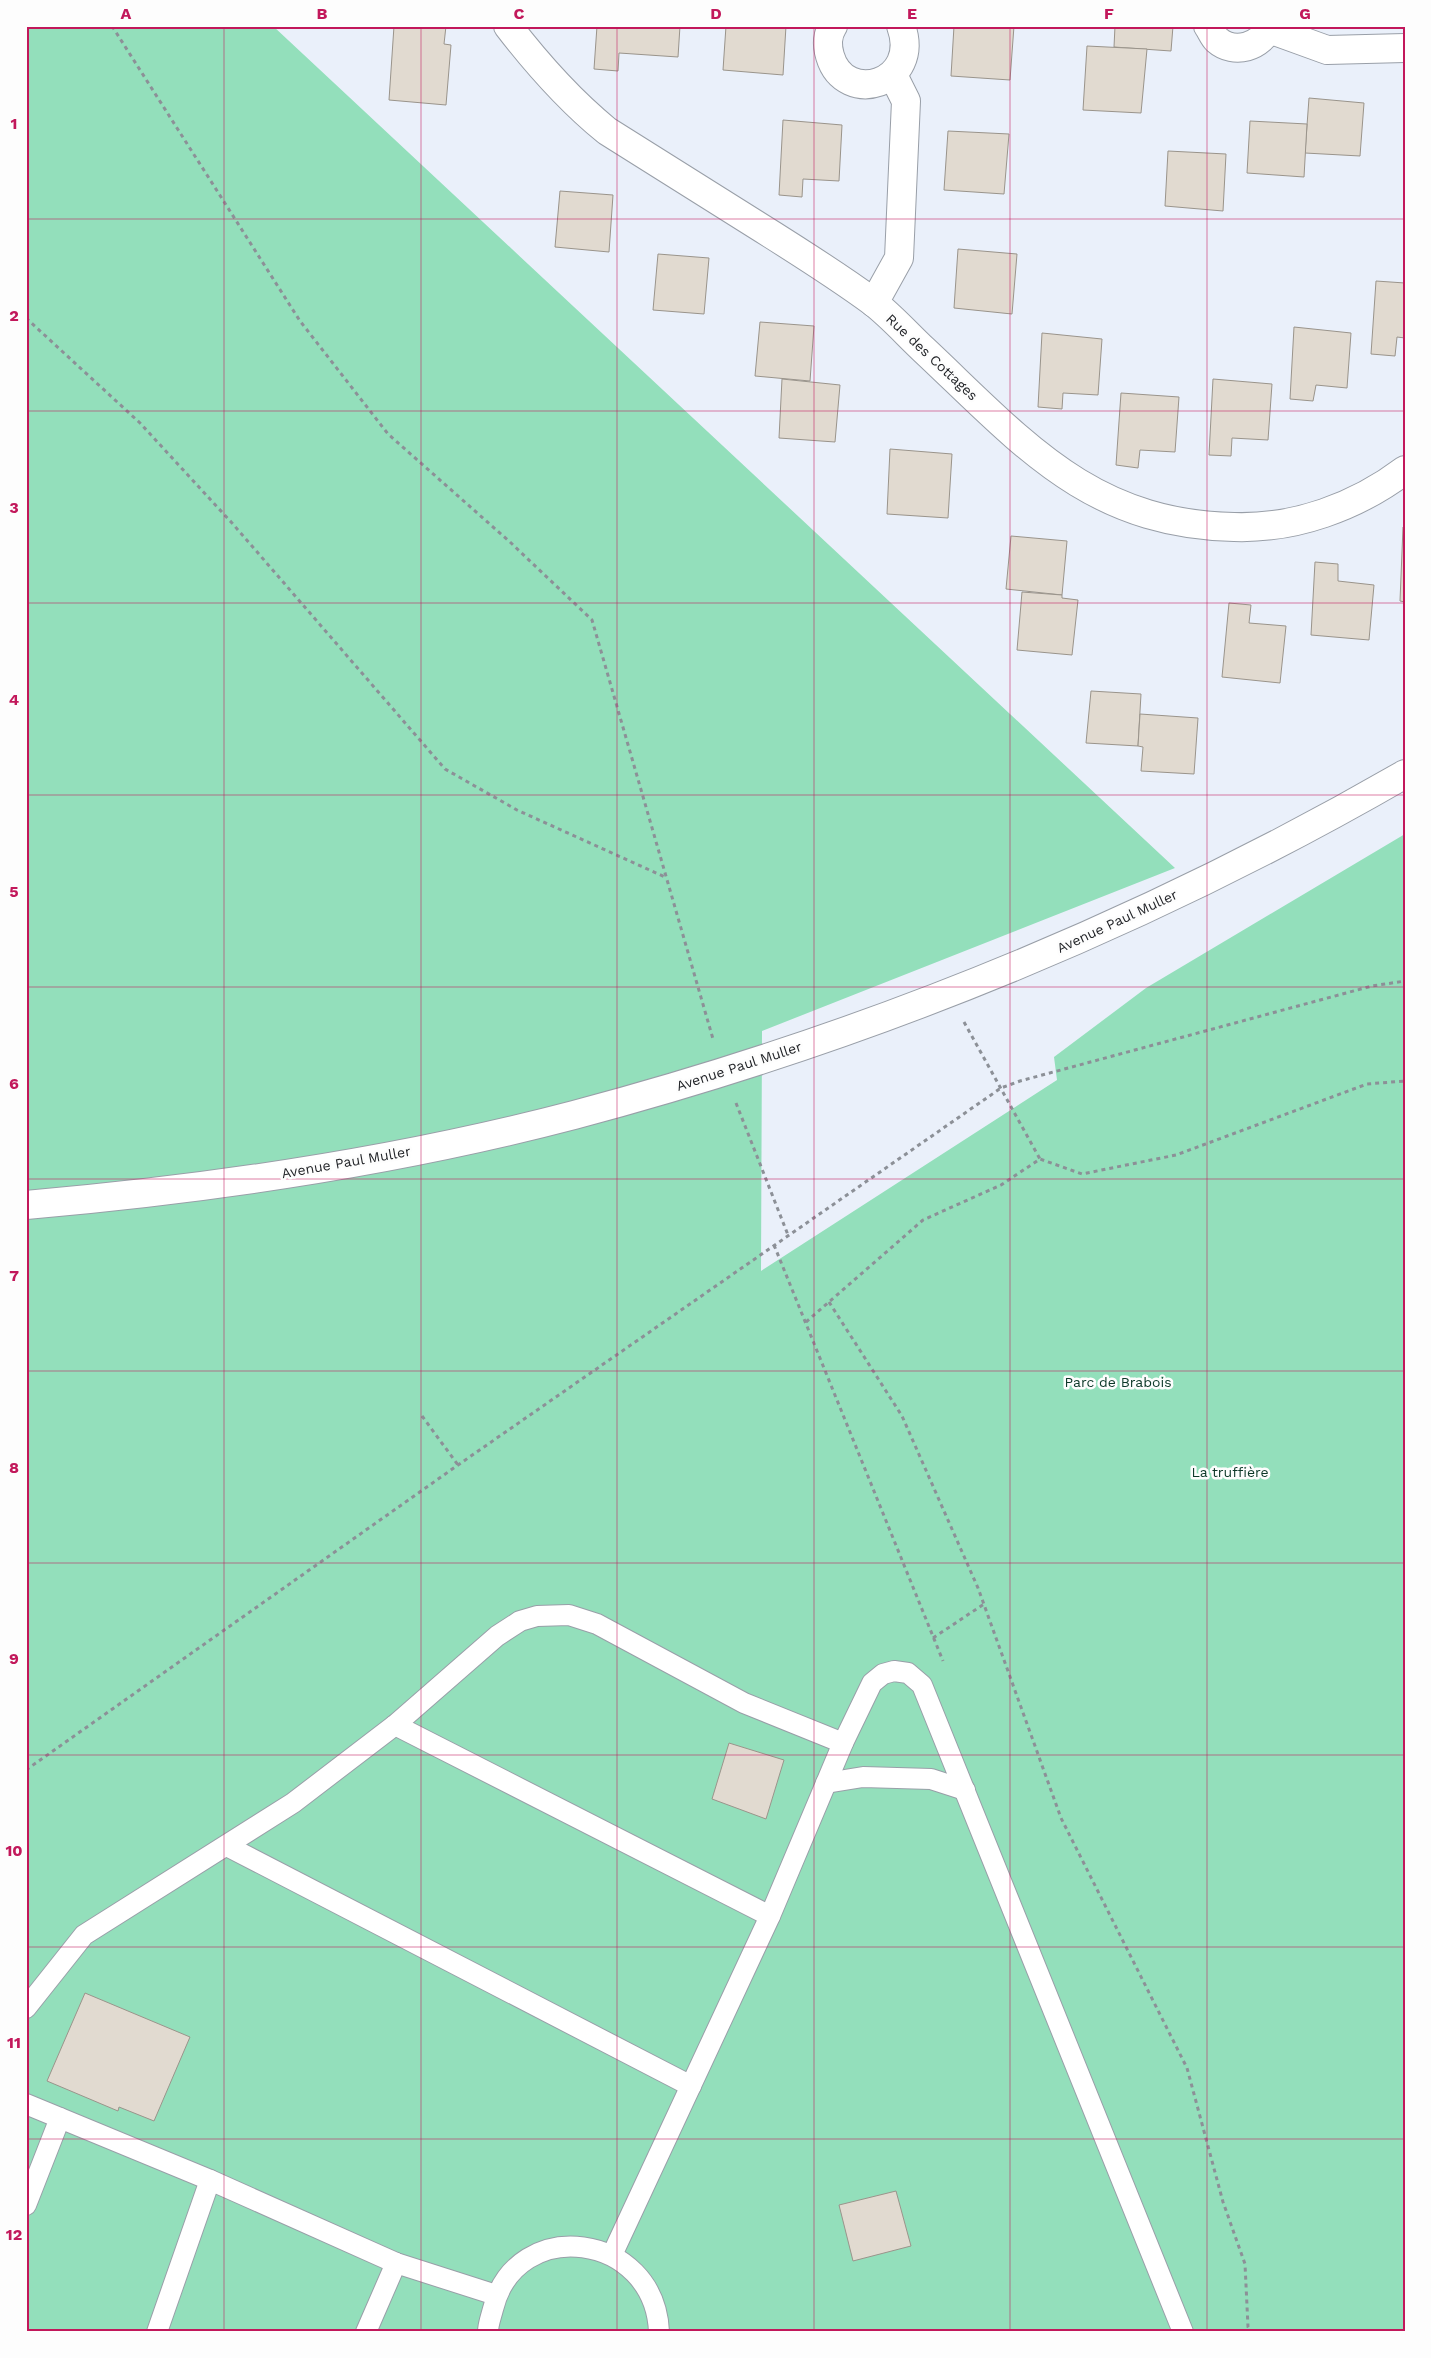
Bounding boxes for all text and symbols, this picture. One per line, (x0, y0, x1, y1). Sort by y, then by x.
text: A (121, 4, 132, 23)
text: B (317, 4, 328, 23)
text: C (514, 4, 525, 23)
text: D (710, 4, 722, 23)
text: E (907, 4, 917, 23)
text: F (1104, 4, 1114, 23)
text: G (1299, 4, 1311, 23)
text: 1 (11, 114, 17, 133)
text: 2 (9, 306, 19, 325)
street label: Rue des Cottages (883, 311, 981, 403)
text: 3 (9, 498, 19, 517)
text: 4 (9, 690, 19, 709)
text: 5 (9, 882, 19, 901)
street label: Avenue Paul Muller (1054, 886, 1180, 956)
street label: Avenue Paul Muller (674, 1038, 804, 1094)
text: 6 (9, 1074, 19, 1093)
street label: Avenue Paul Muller (280, 1143, 412, 1181)
text: 7 (9, 1266, 19, 1285)
park label: Parc de Brabois (1064, 1374, 1172, 1390)
text: 8 (9, 1458, 19, 1477)
park label: La truffière (1191, 1464, 1269, 1480)
text: 9 (9, 1649, 19, 1668)
text: 10 (5, 1841, 23, 1860)
text: 11 (7, 2033, 21, 2052)
text: 12 (6, 2225, 22, 2244)

